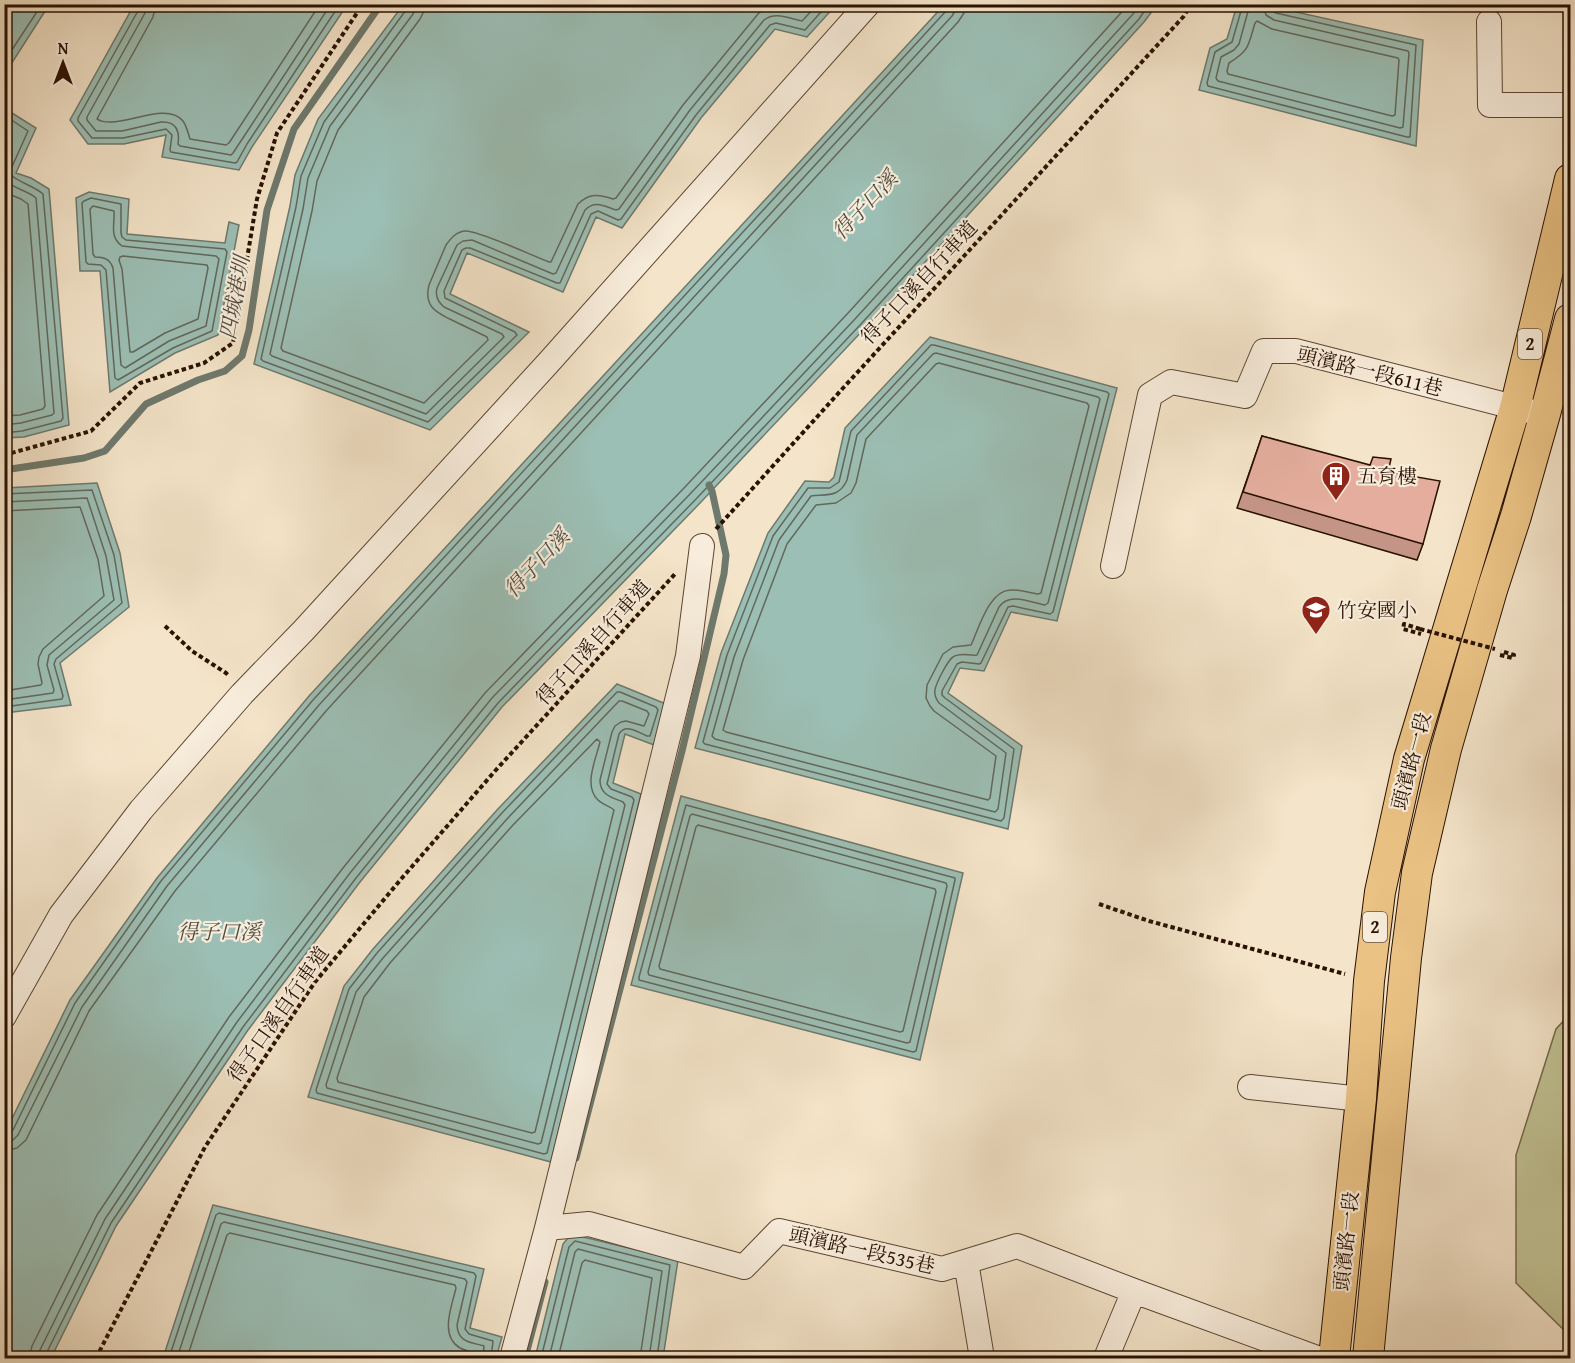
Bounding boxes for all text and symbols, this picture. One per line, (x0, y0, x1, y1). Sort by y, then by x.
north arrow (33, 33, 93, 93)
text: N (58, 36, 69, 60)
water label: 得子口溪 (825, 162, 906, 246)
street label: 得子口溪自行車道 (853, 213, 984, 350)
water label: 四城港圳 (212, 251, 258, 342)
road number: 2 (1518, 329, 1542, 359)
street label: 頭濱路一段611巷 (1294, 338, 1446, 403)
building icon: 五育樓 (1320, 460, 1352, 502)
place label: 五育樓 (1357, 461, 1417, 490)
water label: 得子口溪 (497, 520, 578, 604)
street label: 得子口溪自行車道 (528, 573, 657, 711)
school or university icon: 竹安國小 (1300, 594, 1332, 636)
place label: 竹安國小 (1337, 595, 1417, 624)
street label: 頭濱路一段 (1384, 709, 1437, 813)
road number: 2 (1363, 912, 1387, 942)
water label: 得子口溪 (177, 916, 263, 947)
street label: 得子口溪自行車道 (220, 940, 335, 1088)
street label: 頭濱路一段 (1326, 1190, 1365, 1292)
street label: 頭濱路一段535巷 (786, 1219, 938, 1280)

